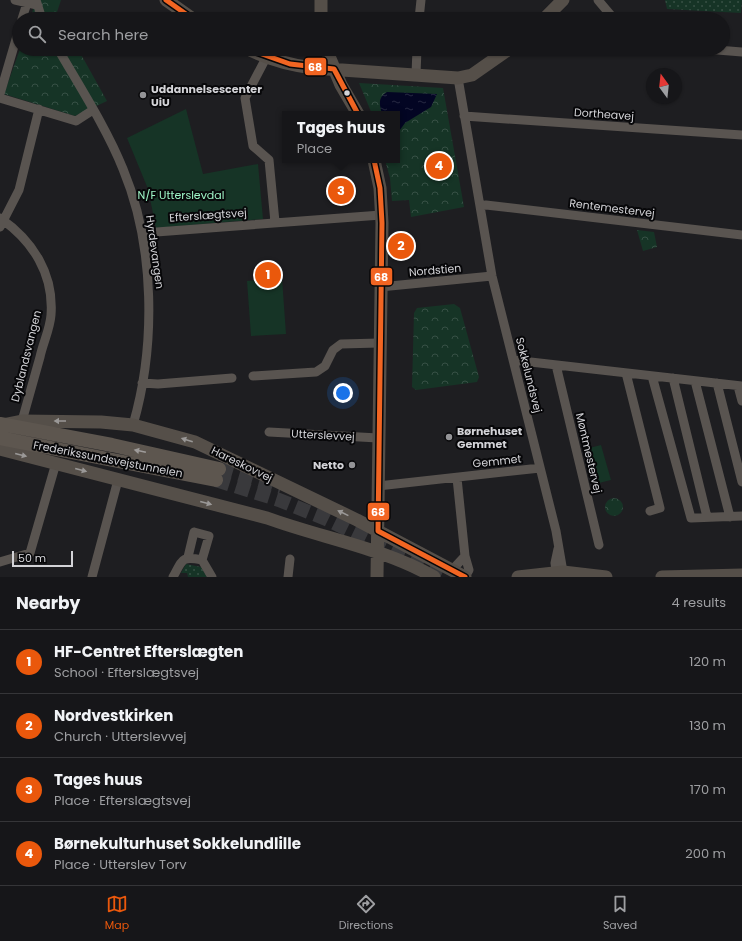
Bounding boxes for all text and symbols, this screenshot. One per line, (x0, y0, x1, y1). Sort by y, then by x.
search box (12, 12, 730, 56)
icon: search (26, 23, 48, 45)
text: Search here (58, 24, 148, 45)
line badge: 68 (304, 57, 327, 76)
text: 68 (308, 59, 322, 75)
north arrow (646, 68, 682, 104)
place label: Uddannelsescenter UiU (151, 81, 262, 110)
unlabelled marker (342, 88, 352, 98)
marker: Uddannelsescenter UiU (138, 90, 148, 100)
street label: Dortheavej (574, 104, 635, 124)
popup (282, 111, 400, 163)
text: Tages huus (297, 117, 385, 138)
text: Place (297, 139, 332, 158)
pin: 4 (426, 151, 452, 181)
pin: 3 (328, 176, 354, 206)
park label: N/F Utterslevdal (138, 187, 224, 203)
street label: Rentemestervej (568, 195, 656, 221)
street label: Efterslægtsvej (169, 204, 248, 226)
street label: Hyrdevangen (142, 214, 168, 290)
pin: 2 (388, 231, 414, 261)
pin: 1 (255, 260, 281, 290)
street label: Nordstien (408, 260, 462, 280)
line badge: 68 (370, 267, 393, 286)
text: 68 (374, 269, 388, 285)
street label: Dyblandsvangen (7, 309, 45, 403)
street label: Sokkelundsvej (512, 336, 546, 415)
your location (333, 383, 353, 403)
street label: Møntmestervej (572, 411, 606, 495)
one-way arrow (53, 418, 66, 424)
place label: Børnehuset Gemmet (457, 423, 523, 452)
street label: Utterslevvej (291, 425, 355, 445)
marker: Børnehuset Gemmet (444, 432, 454, 442)
street label: Frederikssundsvejstunnelen (32, 437, 184, 481)
one-way arrow (181, 437, 193, 443)
street label: Hareskovvej (209, 442, 276, 486)
one-way arrow (134, 448, 146, 454)
street label: Gemmet (472, 450, 522, 472)
one-way arrow (15, 452, 28, 458)
place label: Netto (313, 457, 344, 473)
marker: Netto (347, 460, 357, 470)
one-way arrow (74, 467, 87, 473)
one-way arrow (200, 500, 213, 506)
line badge: 68 (367, 502, 390, 521)
text: 68 (371, 504, 385, 520)
one-way arrow (337, 510, 349, 516)
scale bar (12, 549, 73, 568)
text: 50 m (18, 550, 46, 566)
text: Nearby (16, 591, 80, 615)
text: 4 results (672, 593, 726, 612)
text: HF-Centret Efterslægten (54, 641, 243, 662)
text: 1 (27, 652, 31, 671)
text: 120 m (689, 652, 726, 671)
text: School · Efterslægtsvej (54, 663, 199, 682)
text: Nordvestkirken (54, 705, 173, 726)
text: 2 (25, 716, 33, 735)
text: 130 m (689, 716, 726, 735)
text: Church · Utterslevvej (54, 727, 187, 746)
text: Tages huus (54, 769, 143, 790)
text: 3 (25, 780, 33, 799)
text: 170 m (690, 780, 726, 799)
text: Place · Efterslægtsvej (54, 791, 191, 810)
text: Børnekulturhuset Sokkelundlille (54, 833, 301, 854)
text: 4 (25, 844, 33, 863)
text: 200 m (685, 844, 726, 863)
text: Place · Utterslev Torv (54, 855, 187, 874)
tab: Map (105, 893, 129, 934)
tab: Directions (339, 893, 393, 934)
tab: Saved (603, 893, 637, 934)

